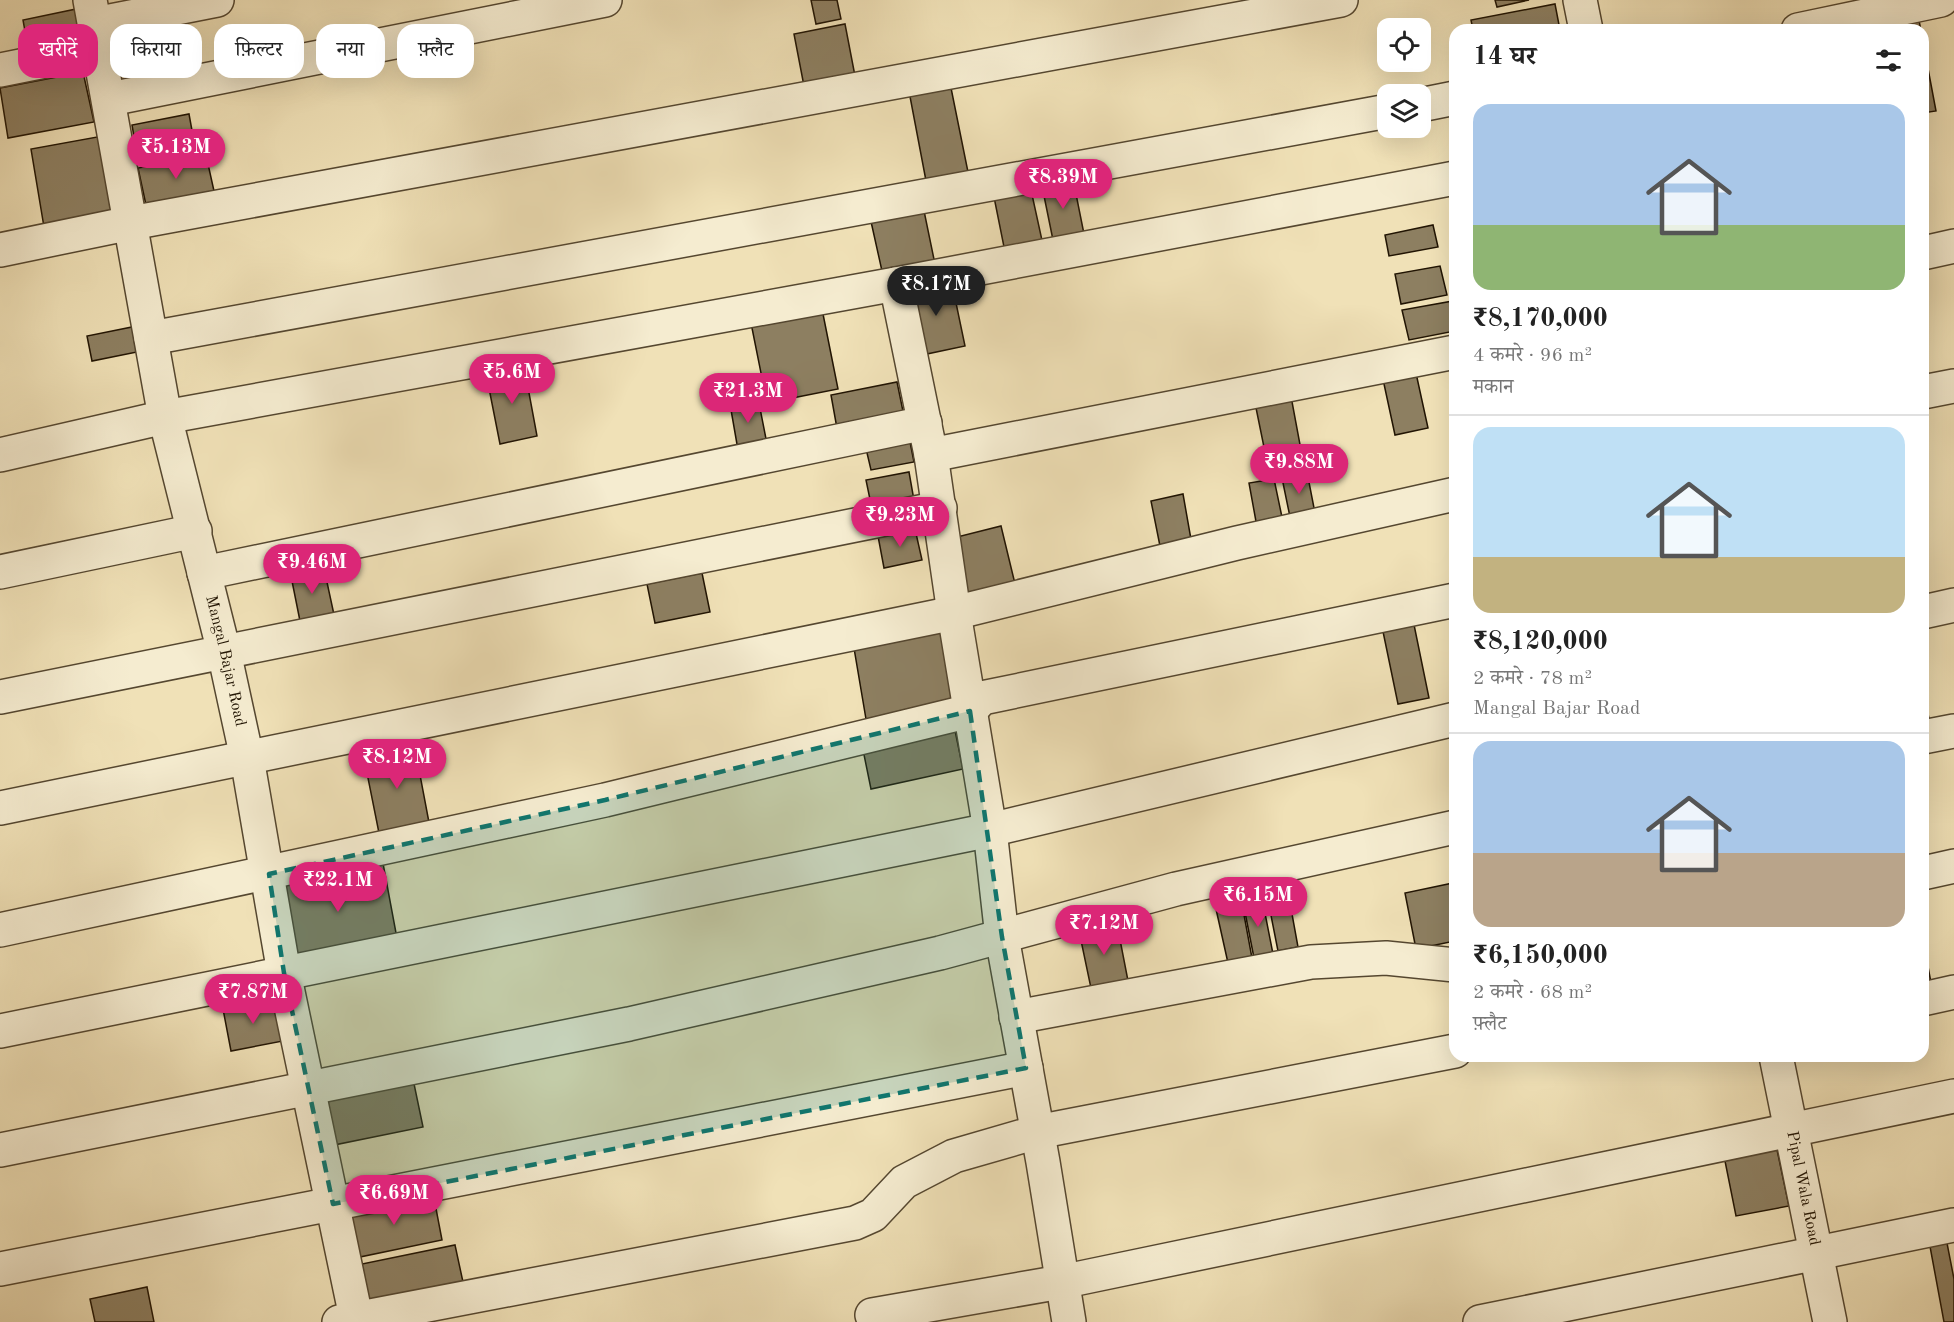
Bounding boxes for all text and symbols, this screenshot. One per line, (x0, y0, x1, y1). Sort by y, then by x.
map controls (1377, 18, 1431, 138)
button: locate (1377, 18, 1431, 72)
chip: खरीदें (18, 24, 98, 78)
chip: किराया (110, 24, 202, 78)
chip: फ़िल्टर (214, 24, 304, 78)
chip: नया (316, 24, 385, 78)
chip: फ़्लैट (397, 24, 474, 78)
text: 14 घर (1473, 44, 1536, 70)
icon: filters (1872, 44, 1905, 77)
button: layers (1377, 84, 1431, 138)
pin: ₹5.13M (127, 129, 225, 180)
text: ₹5.13M (141, 138, 211, 158)
icon: home (1635, 143, 1743, 251)
pin: ₹8.39M (1014, 159, 1112, 210)
text: ₹8.39M (1028, 168, 1098, 188)
pin: ₹8.17M (887, 266, 985, 317)
text: ₹8.17M (901, 275, 971, 295)
text: ₹8,170,000 (1473, 306, 1608, 332)
text: 4 कमरे · 96 m² (1473, 346, 1592, 366)
pin: ₹5.6M (470, 354, 554, 405)
text: ₹5.6M (483, 363, 541, 383)
pin: ₹21.3M (699, 373, 797, 424)
text: मकान (1473, 378, 1514, 398)
text: ₹21.3M (713, 382, 783, 402)
pin: ₹9.88M (1250, 444, 1348, 495)
text: ₹9.88M (1264, 453, 1334, 473)
icon: home (1635, 466, 1743, 574)
pin: ₹9.23M (851, 497, 949, 548)
text: ₹9.23M (865, 506, 935, 526)
pin: ₹9.46M (263, 544, 361, 595)
text: ₹9.46M (277, 553, 347, 573)
street label: Mangal Bajar Road (202, 594, 248, 728)
text: ₹8,120,000 (1473, 629, 1608, 655)
text: 2 कमरे · 78 m² (1473, 669, 1592, 689)
text: Mangal Bajar Road (1473, 699, 1640, 719)
pin: ₹8.12M (348, 739, 446, 790)
text: ₹8.12M (362, 748, 432, 768)
icon: home (1635, 780, 1743, 888)
pin: ₹22.1M (289, 862, 387, 913)
text: ₹22.1M (303, 871, 373, 891)
pin: ₹6.15M (1209, 877, 1307, 928)
text: ₹6.15M (1223, 886, 1293, 906)
pin: ₹7.12M (1055, 905, 1153, 956)
text: ₹7.12M (1069, 914, 1139, 934)
text: ₹6,150,000 (1473, 943, 1608, 969)
pin: ₹7.87M (204, 974, 302, 1025)
text: ₹7.87M (218, 983, 288, 1003)
text: 2 कमरे · 68 m² (1473, 983, 1592, 1003)
text: फ़्लैट (1473, 1015, 1506, 1035)
street label: Pipal Wala Road (1783, 1130, 1822, 1247)
pin: ₹6.69M (345, 1175, 443, 1226)
text: ₹6.69M (359, 1184, 429, 1204)

